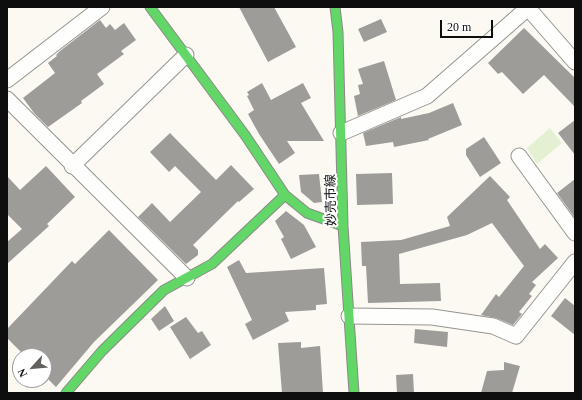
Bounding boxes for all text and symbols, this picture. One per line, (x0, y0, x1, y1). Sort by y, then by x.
scale bar (442, 12, 495, 38)
text: 20 m (447, 20, 471, 34)
street label: 妙売市線 (322, 174, 338, 226)
north arrow (12, 348, 52, 388)
text: N (15, 367, 29, 379)

